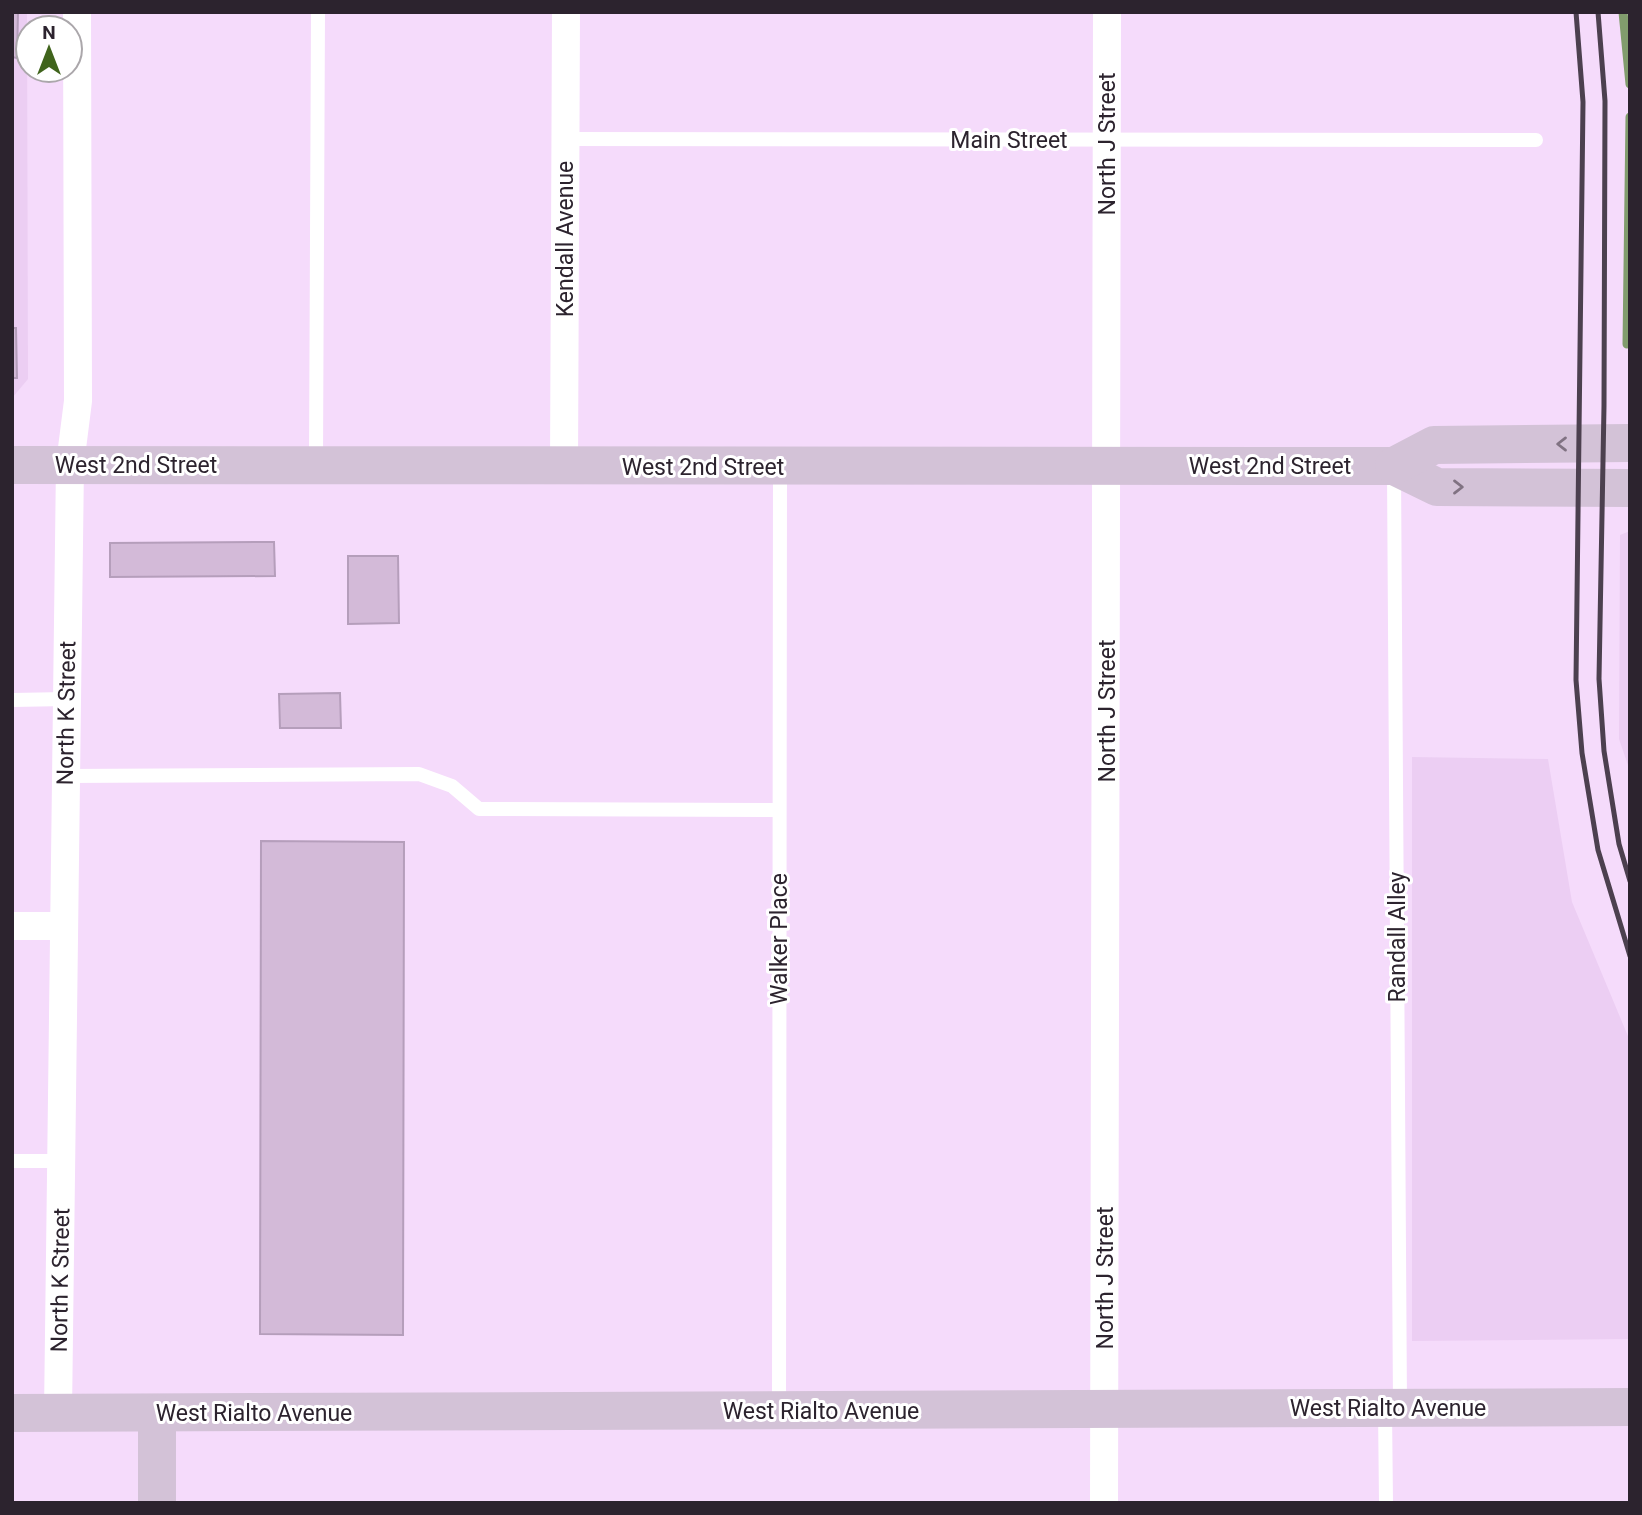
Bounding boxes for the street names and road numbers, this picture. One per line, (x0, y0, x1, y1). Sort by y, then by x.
street label: North J Street (1094, 73, 1121, 215)
street label: Main Street (950, 127, 1068, 154)
street label: Kendall Avenue (552, 161, 579, 317)
street label: West 2nd Street (55, 452, 217, 479)
street label: West 2nd Street (1189, 453, 1351, 480)
street label: West 2nd Street (622, 454, 784, 481)
street label: North K Street (52, 640, 81, 786)
street label: North J Street (1094, 640, 1121, 782)
street label: Randall Alley (1384, 871, 1411, 1002)
street label: Walker Place (766, 873, 793, 1005)
street label: North K Street (46, 1207, 75, 1353)
street label: North J Street (1092, 1207, 1119, 1349)
street label: West Rialto Avenue (1290, 1395, 1486, 1422)
street label: West Rialto Avenue (723, 1398, 919, 1425)
street label: West Rialto Avenue (156, 1400, 352, 1427)

